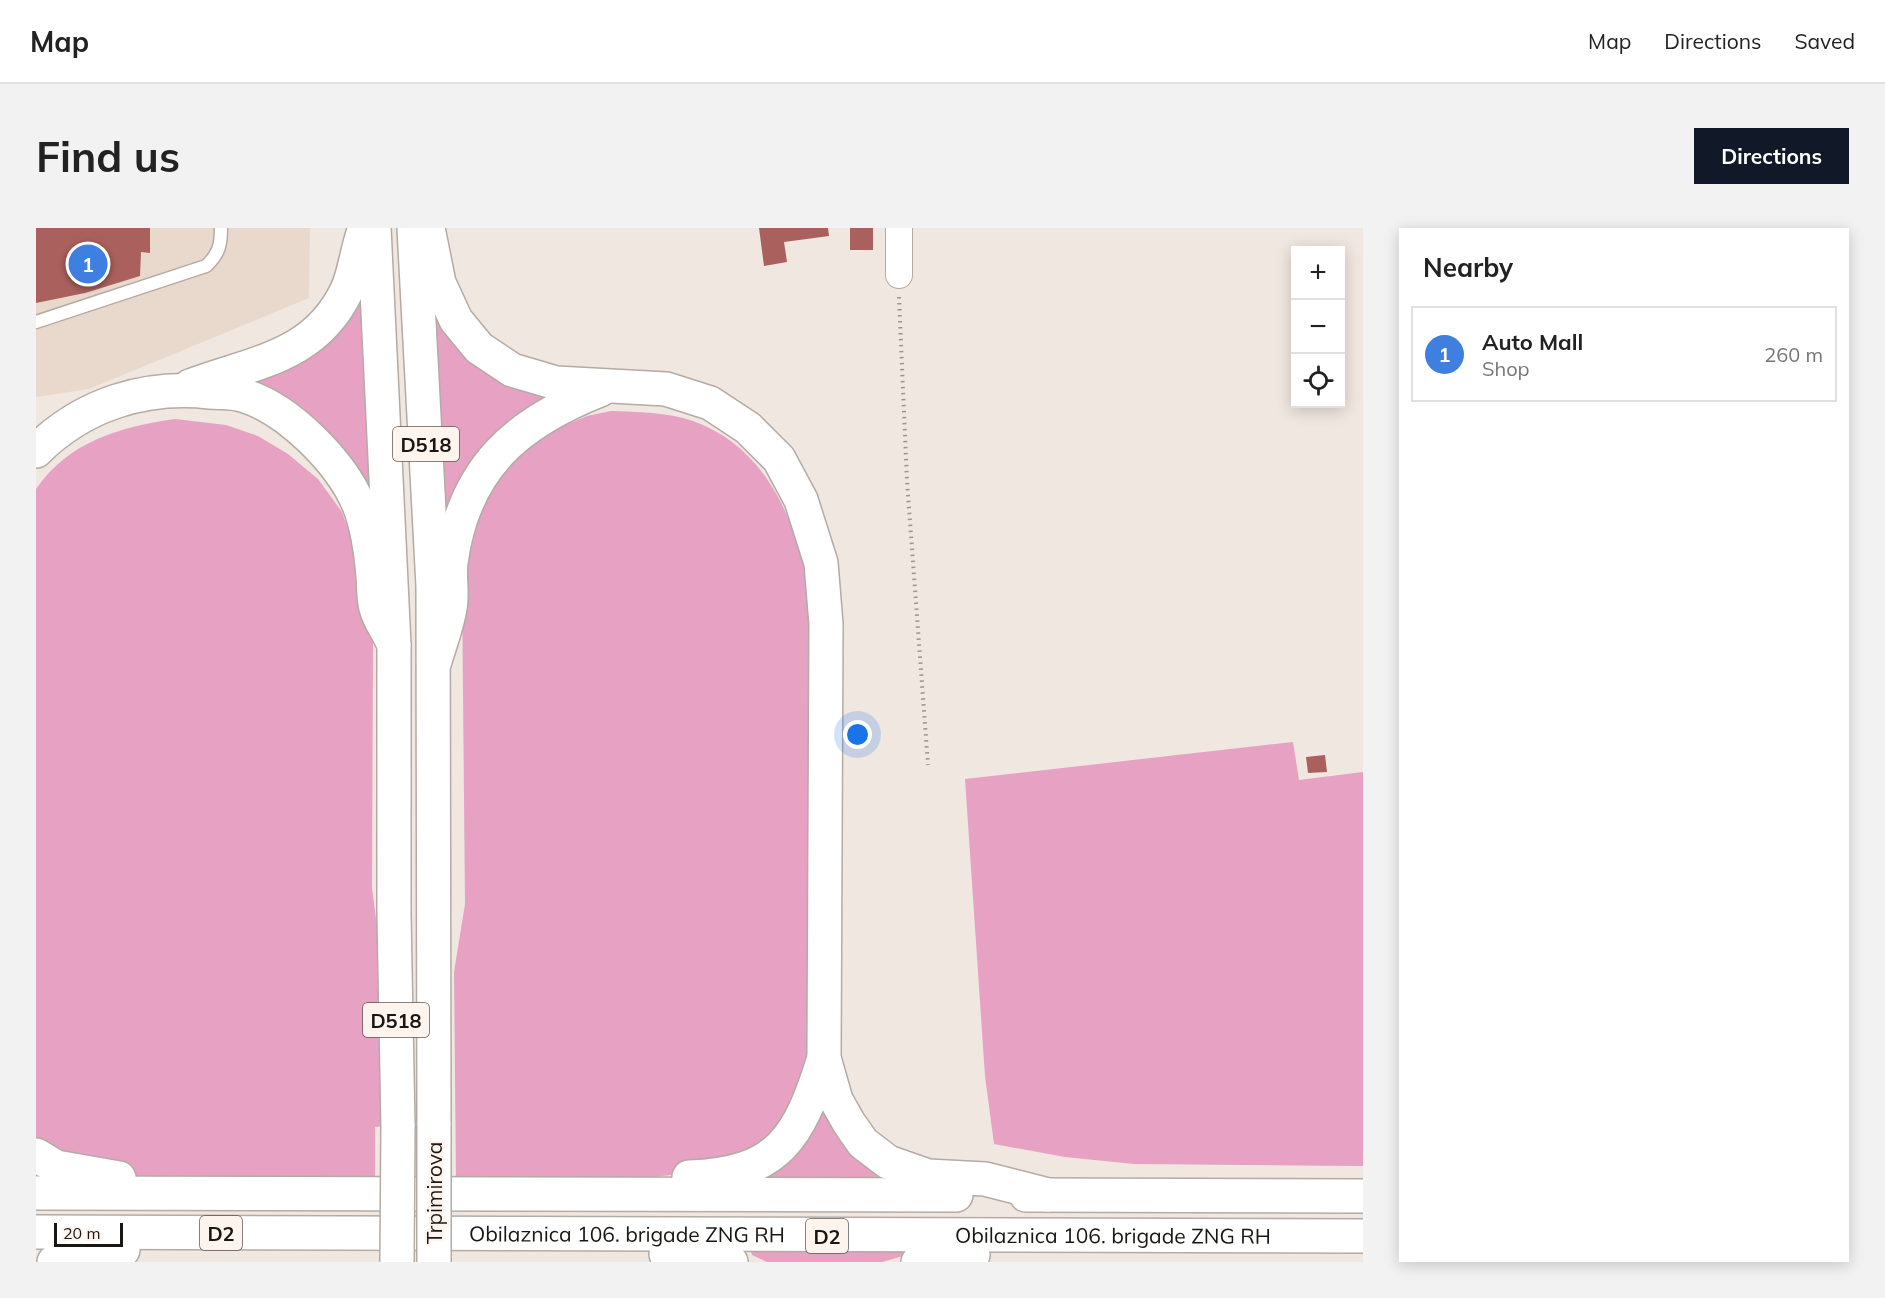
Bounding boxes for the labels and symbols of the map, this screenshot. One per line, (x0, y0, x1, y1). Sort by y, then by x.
pin: 1 (68, 242, 108, 286)
road number: D518 (393, 427, 459, 461)
your location (843, 720, 872, 749)
road number: D518 (363, 1003, 429, 1037)
street label: Trpimirova (421, 1142, 447, 1244)
road number: D2 (200, 1216, 242, 1250)
road number: D2 (806, 1219, 848, 1253)
scale bar (54, 1220, 123, 1248)
street label: Obilaznica 106. brigade ZNG RH (469, 1220, 785, 1247)
street label: Obilaznica 106. brigade ZNG RH (955, 1222, 1271, 1249)

